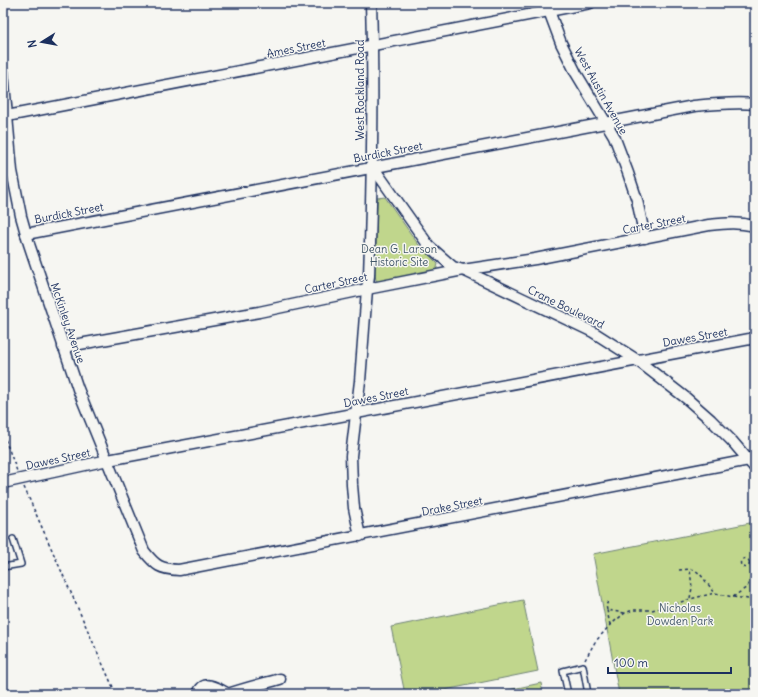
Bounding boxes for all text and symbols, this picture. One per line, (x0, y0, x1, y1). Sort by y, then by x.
north arrow (22, 22, 62, 62)
street label: Ames Street (265, 35, 327, 61)
text: N (25, 39, 40, 49)
street label: West Rockland Road (353, 39, 367, 141)
street label: West Austin Avenue (571, 45, 631, 137)
street label: Burdick Street (352, 138, 424, 166)
street label: Burdick Street (33, 199, 105, 227)
street label: Carter Street (621, 211, 687, 237)
park label: Dean G. Larson Historic Site (361, 242, 437, 269)
street label: Carter Street (303, 269, 369, 296)
street label: McKinley Avenue (48, 281, 88, 365)
street label: Crane Boulevard (525, 282, 607, 332)
street label: Dawes Street (661, 324, 729, 350)
street label: Dawes Street (342, 384, 410, 410)
street label: Dawes Street (24, 445, 92, 473)
street label: Drake Street (420, 493, 484, 519)
park label: Nicholas Dowden Park (647, 601, 714, 628)
scale bar (608, 649, 731, 675)
text: 100 m (614, 655, 648, 670)

